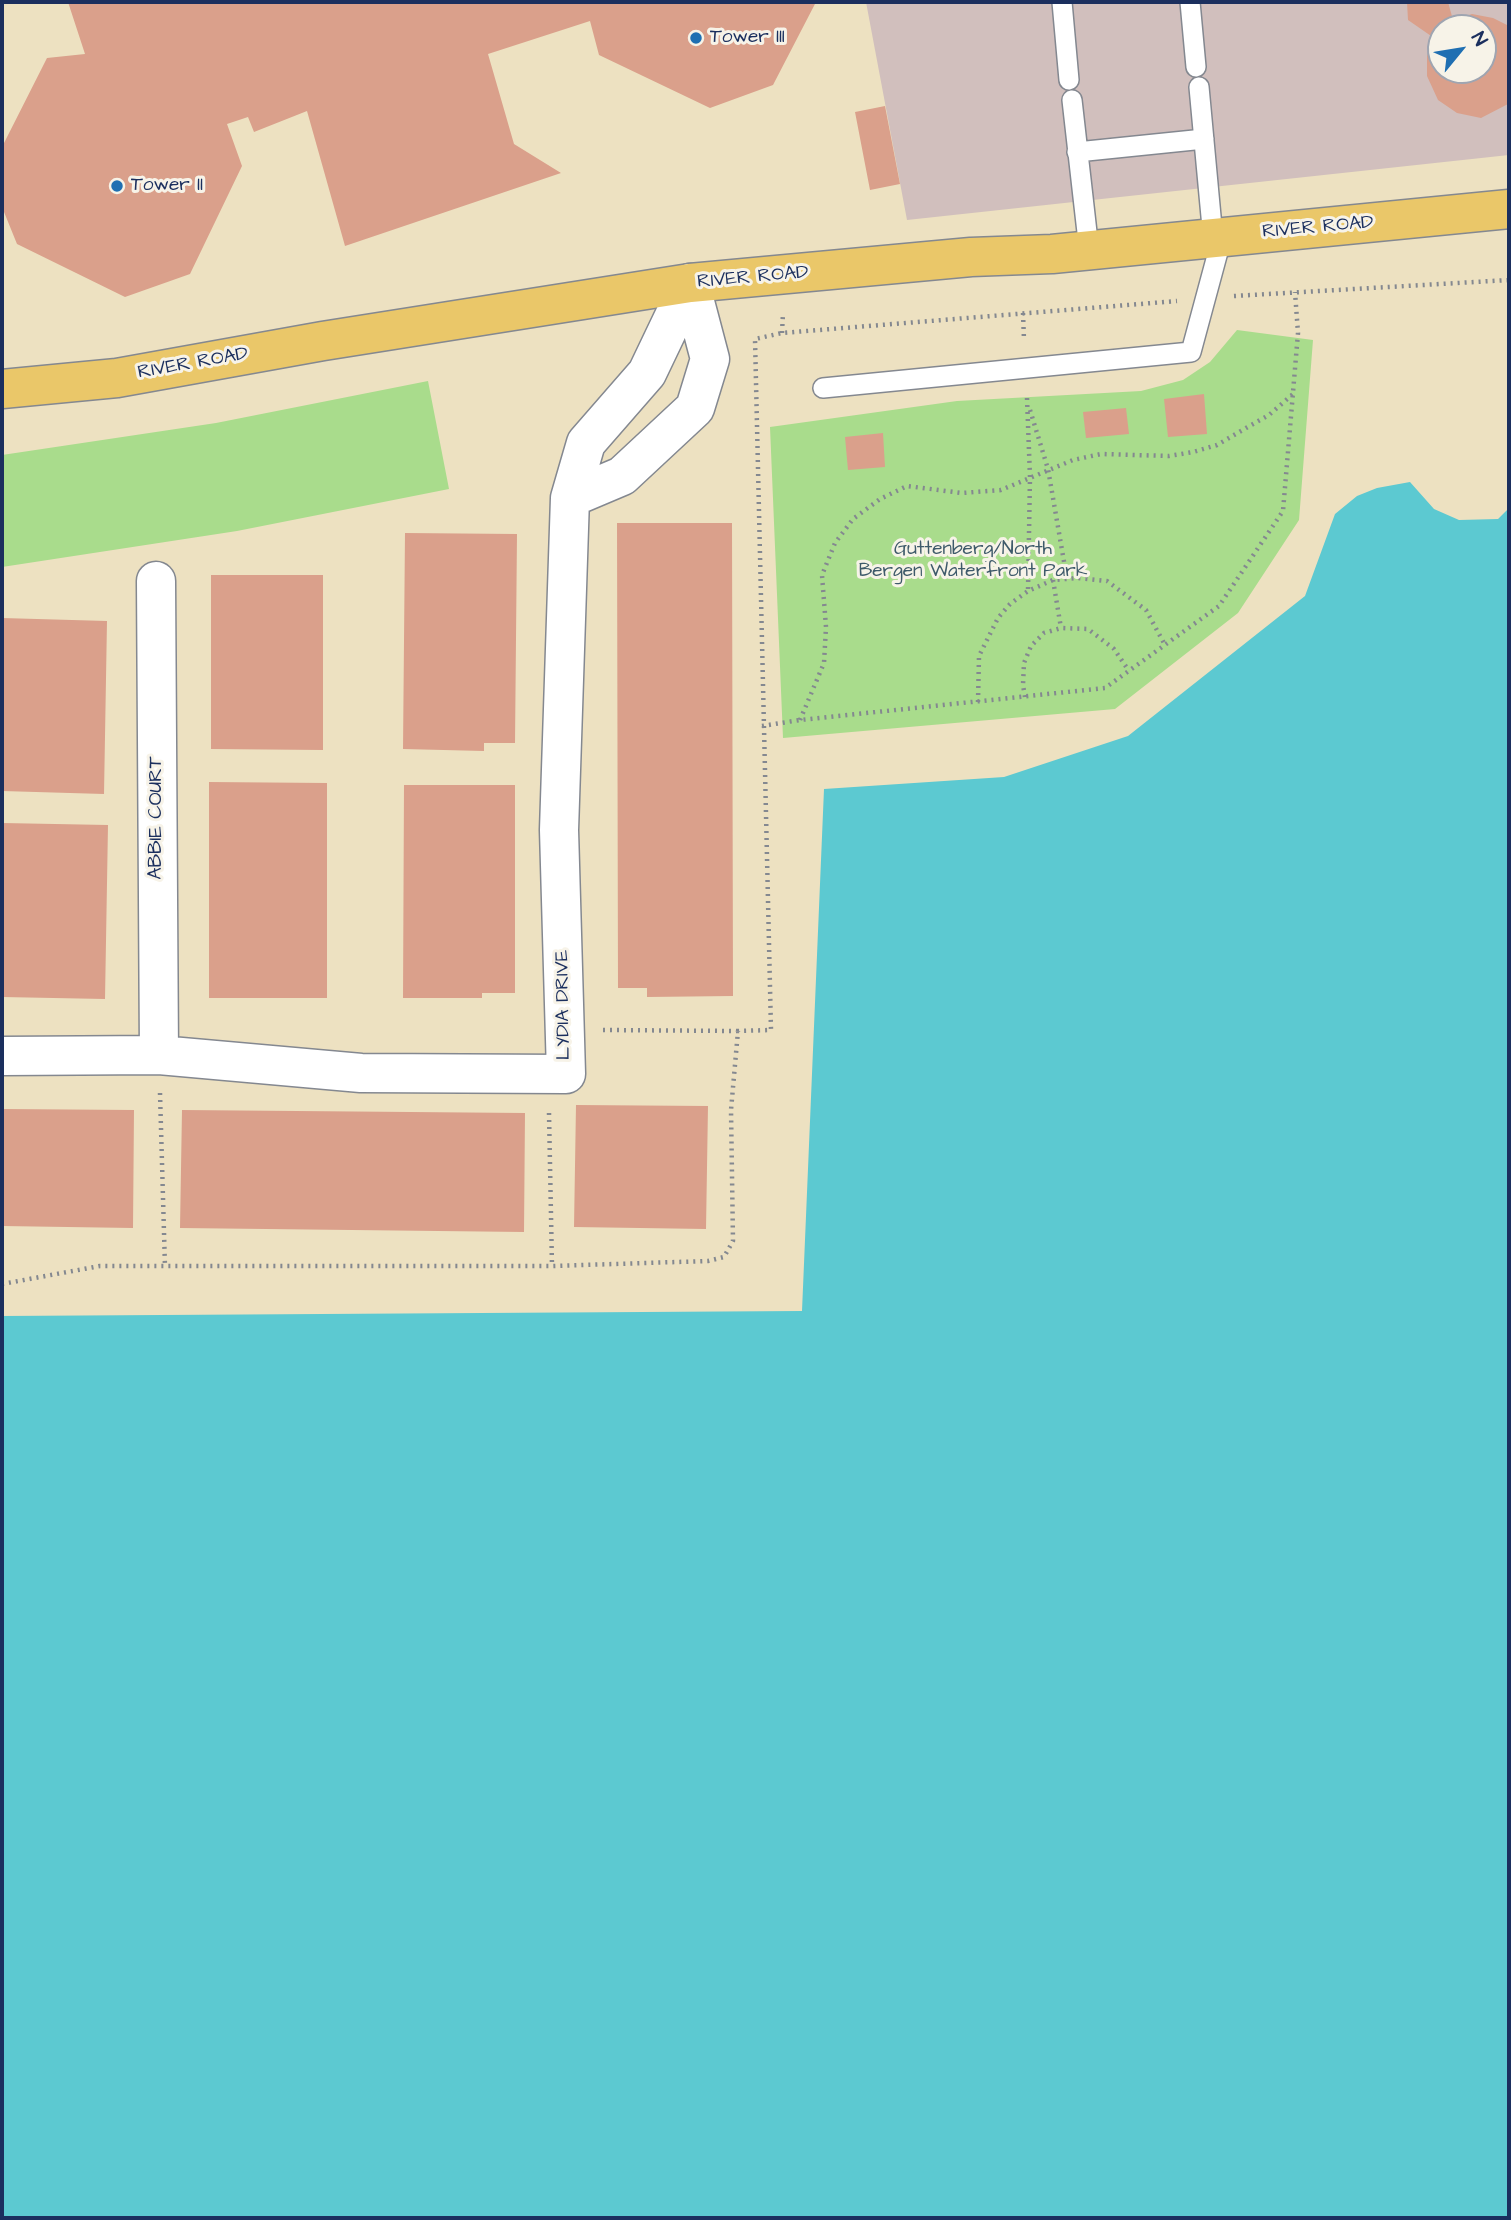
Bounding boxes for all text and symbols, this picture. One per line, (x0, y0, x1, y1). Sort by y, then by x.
north arrow (1427, 14, 1497, 84)
place label: Tower III (710, 27, 785, 49)
text: N (1464, 27, 1494, 51)
marker: Tower III (688, 30, 704, 46)
place label: Tower II (131, 175, 203, 197)
marker: Tower II (109, 178, 125, 194)
street label: RIVER ROAD (1261, 212, 1375, 244)
street label: RIVER ROAD (696, 262, 810, 294)
street label: RIVER ROAD (136, 343, 250, 385)
park label: Guttenberg/North Bergen Waterfront Park (859, 539, 1087, 583)
street label: ABBIE COURT (146, 756, 168, 880)
street label: LYDIA DRIVE (552, 950, 576, 1060)

